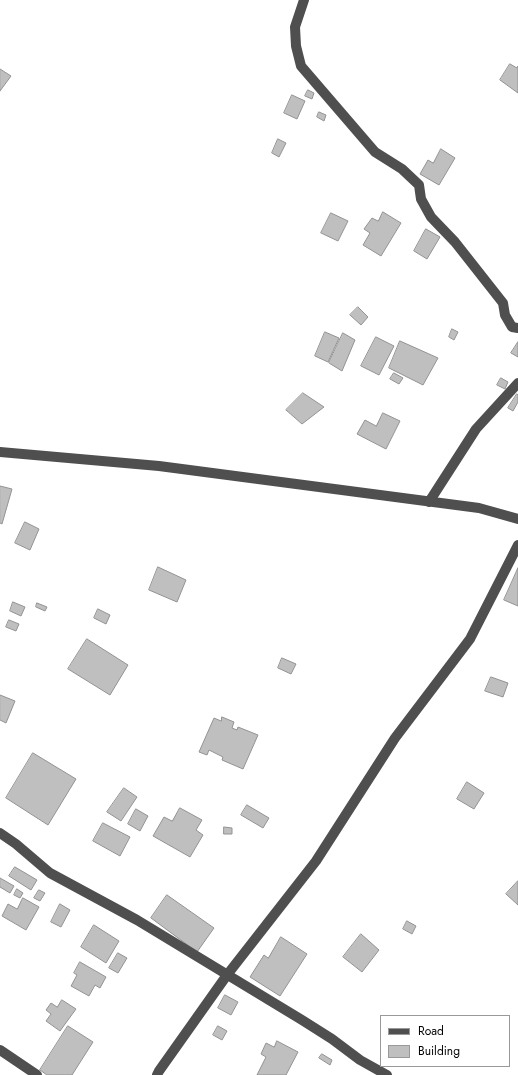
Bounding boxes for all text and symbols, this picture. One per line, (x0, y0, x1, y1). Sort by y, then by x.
legend (380, 1015, 510, 1067)
text: Road (418, 1022, 444, 1040)
text: Building (418, 1042, 460, 1060)

